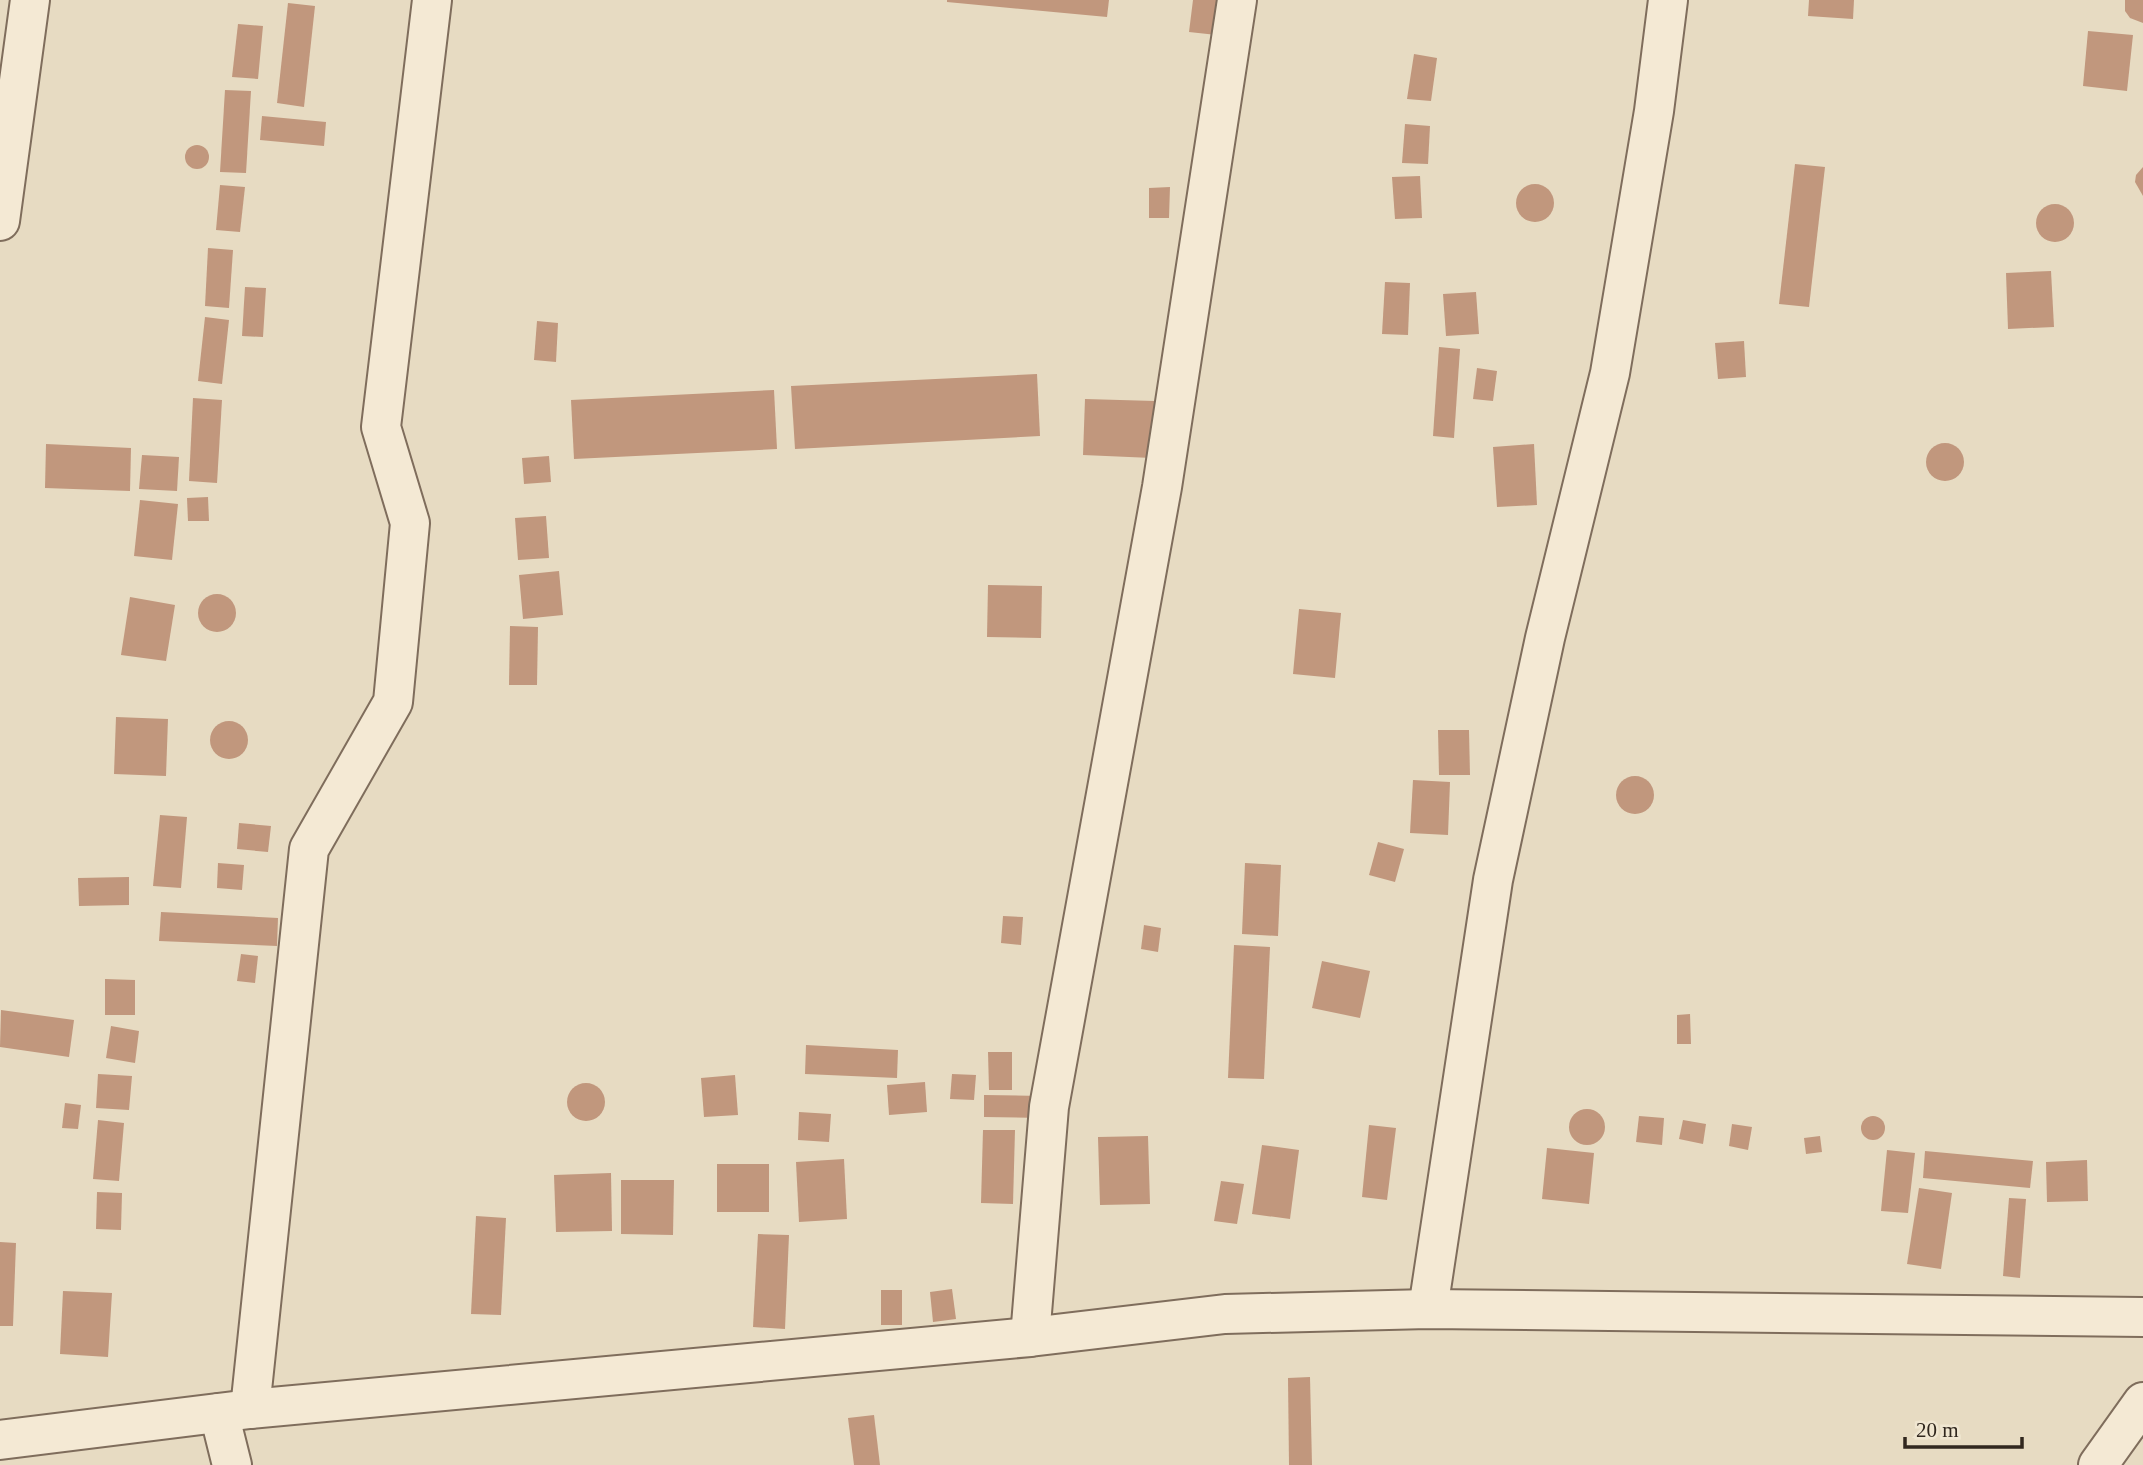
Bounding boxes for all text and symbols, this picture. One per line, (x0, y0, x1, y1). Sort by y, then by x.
scale bar (1905, 1406, 2022, 1450)
text: 20 m (1916, 1418, 1959, 1442)

